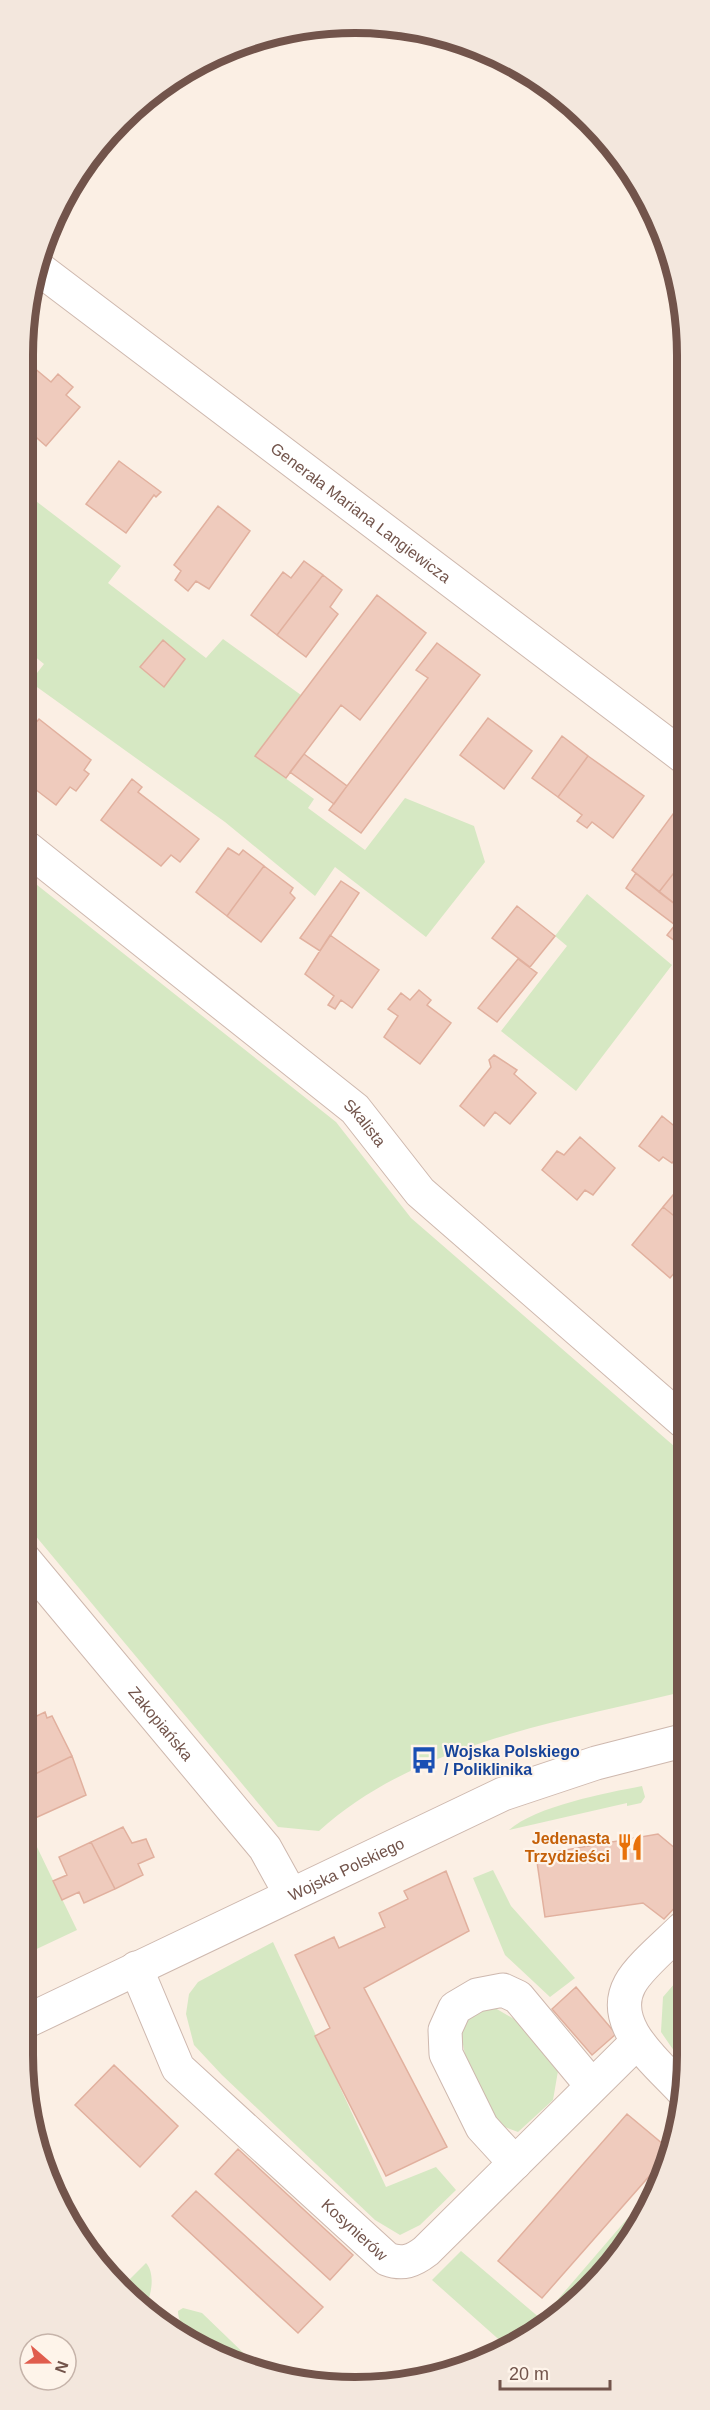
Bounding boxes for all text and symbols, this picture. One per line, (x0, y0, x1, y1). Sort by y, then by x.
street label: Generała Mariana Langiewicza (268, 439, 454, 586)
street label: Skalista (341, 1095, 389, 1150)
street label: Zakopiańska (125, 1683, 197, 1764)
place label: Wojska Polskiego / Poliklinika (444, 1743, 580, 1778)
bus stop icon: Wojska Polskiego / Poliklinika (409, 1745, 439, 1775)
place label: Jedenasta Trzydzieści (525, 1830, 610, 1865)
restaurant icon: Jedenasta Trzydzieści (615, 1832, 645, 1862)
street label: Wojska Polskiego (286, 1834, 407, 1904)
street label: Kosynierów (319, 2195, 391, 2264)
north arrow (18, 2332, 78, 2392)
scale bar (500, 2353, 610, 2391)
text: N (52, 2359, 72, 2375)
text: 20 m (509, 2364, 549, 2384)

